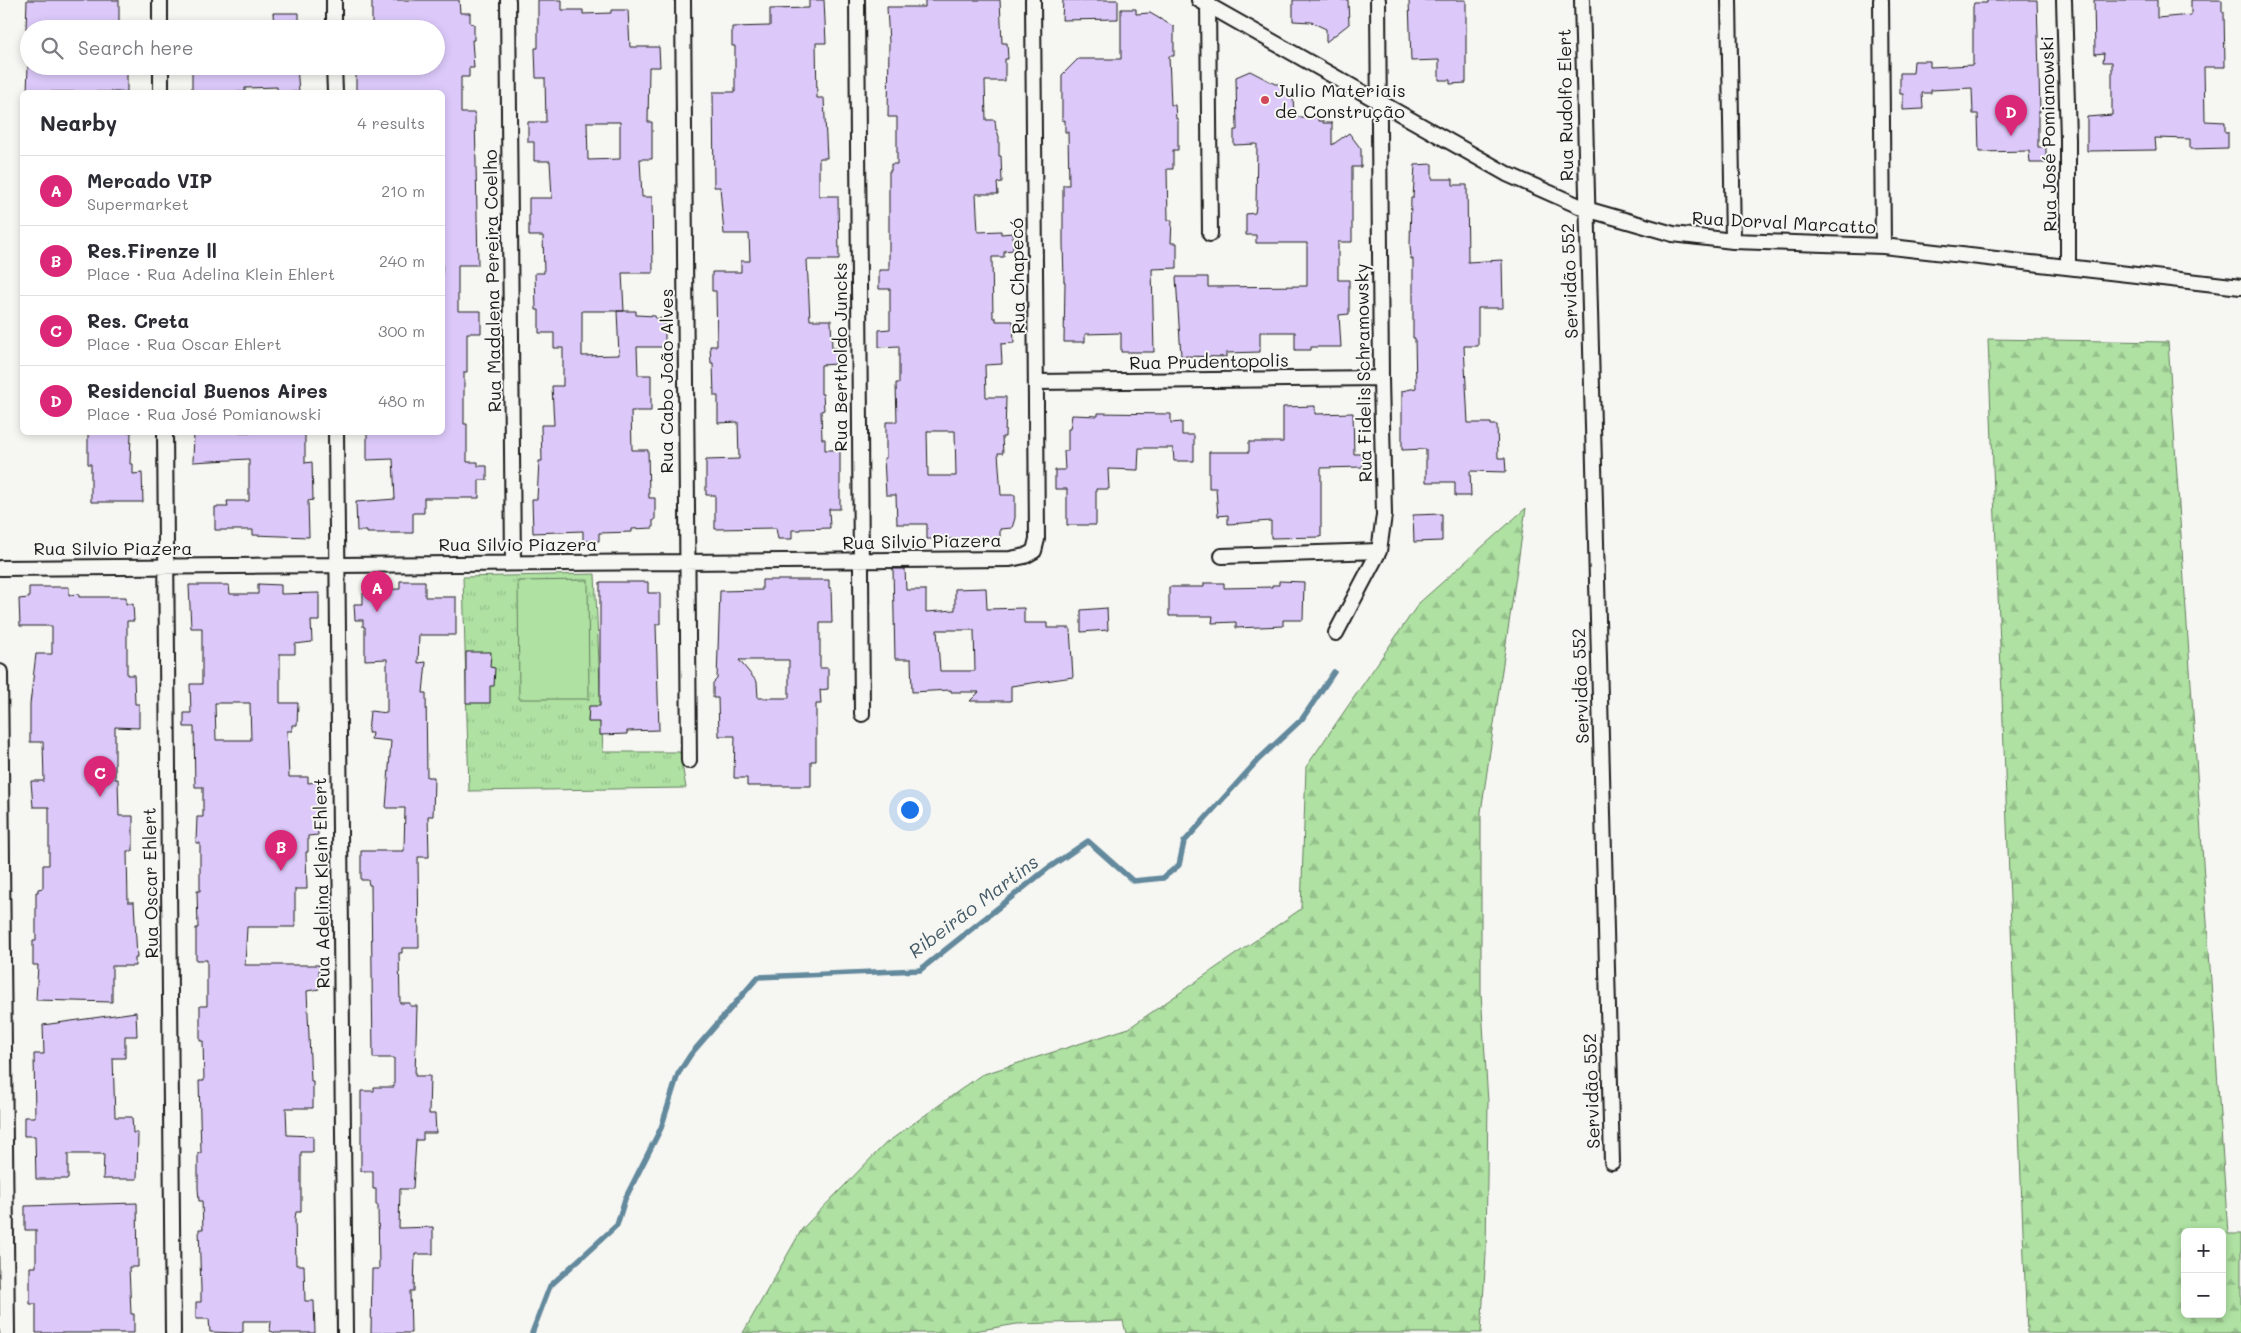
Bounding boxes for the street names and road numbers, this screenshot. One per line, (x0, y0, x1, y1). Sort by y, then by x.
street label: Rua Rudolfo Elert (1552, 28, 1578, 182)
street label: Rua José Pomianowski (2034, 36, 2062, 232)
street label: Rua Madalena Pereira Coelho (478, 149, 506, 413)
street label: Rua Dorval Marcatto (1691, 205, 1877, 239)
street label: Rua Chapecó (1004, 217, 1030, 334)
street label: Servidão 552 (1555, 223, 1583, 339)
street label: Rua Bertholdo Juncks (828, 262, 852, 452)
street label: Rua Fidelis Schramowsky (1349, 263, 1377, 483)
street label: Rua Cabo João Alves (654, 289, 678, 473)
street label: Rua Prudentopolis (1129, 348, 1289, 374)
street label: Rua Silvio Piazera (842, 528, 1002, 554)
street label: Rua Silvio Piazera (438, 532, 598, 556)
street label: Rua Silvio Piazera (33, 536, 193, 560)
street label: Servidão 552 (1566, 628, 1594, 744)
street label: Rua Adelina Klein Ehlert (307, 777, 335, 989)
street label: Rua Oscar Ehlert (137, 807, 163, 959)
street label: Servidão 552 (1577, 1033, 1605, 1149)

